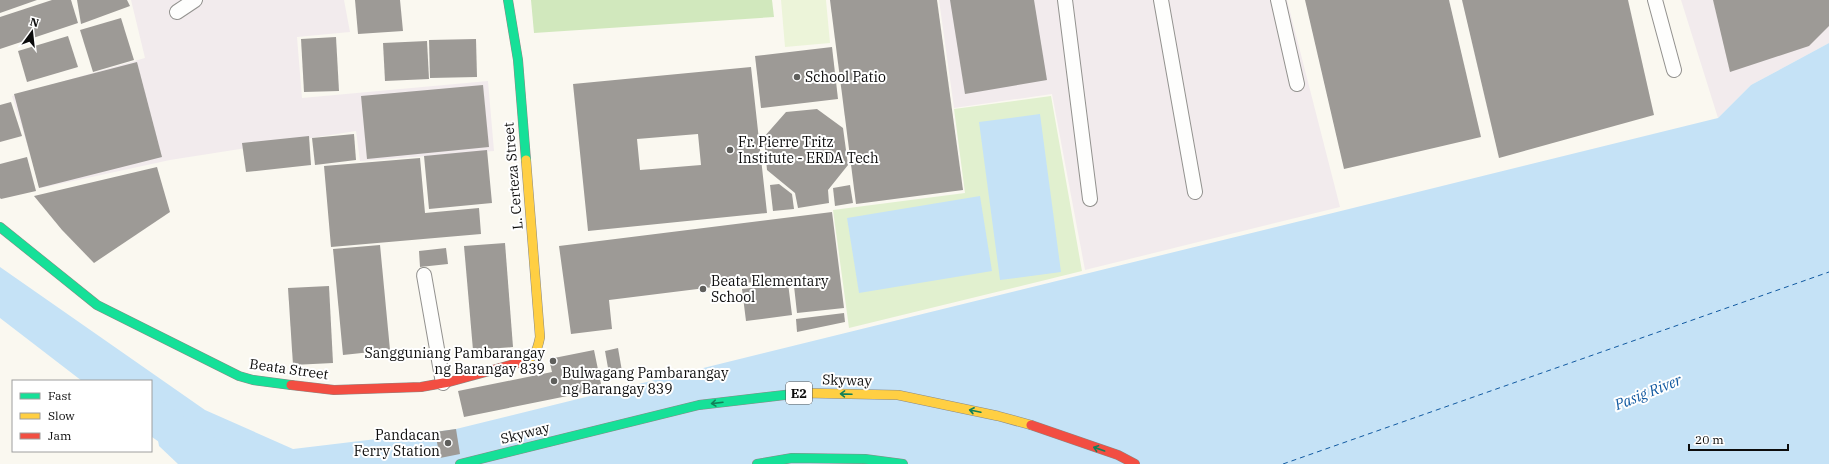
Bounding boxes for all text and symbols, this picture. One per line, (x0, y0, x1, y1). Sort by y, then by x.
north arrow (12, 12, 52, 52)
text: N (29, 14, 41, 30)
place label: School Patio (805, 68, 886, 86)
marker: School Patio (792, 72, 802, 82)
street label: L. Certeza Street (499, 121, 527, 230)
place label: Fr. Pierre Tritz Institute - ERDA Tech (738, 133, 879, 167)
marker: Fr. Pierre Tritz Institute - ERDA Tech (725, 145, 735, 155)
place label: Beata Elementary School (711, 272, 829, 306)
marker: Beata Elementary School (698, 284, 708, 294)
place label: Sangguniang Pambarangay ng Barangay 839 (364, 344, 546, 378)
street label: Beata Street (248, 355, 330, 383)
marker: Sangguniang Pambarangay ng Barangay 839 (548, 356, 558, 366)
place label: Bulwagang Pambarangay ng Barangay 839 (562, 364, 729, 398)
street label: Skyway (822, 370, 873, 390)
water label: Pasig River (1611, 370, 1685, 414)
marker: Bulwagang Pambarangay ng Barangay 839 (549, 376, 559, 386)
legend (12, 380, 152, 452)
road number: E2 (786, 382, 812, 404)
text: Fast (48, 388, 72, 403)
one-way arrow (840, 390, 853, 398)
one-way arrow (711, 399, 724, 406)
one-way arrow (968, 407, 981, 415)
text: Slow (48, 408, 75, 423)
street label: Skyway (499, 418, 552, 448)
place label: Pandacan Ferry Station (354, 426, 440, 460)
scale bar (1689, 426, 1788, 452)
text: Jam (48, 428, 72, 443)
text: 20 m (1695, 432, 1724, 447)
marker: Pandacan Ferry Station (443, 438, 453, 448)
one-way arrow (1093, 444, 1105, 452)

